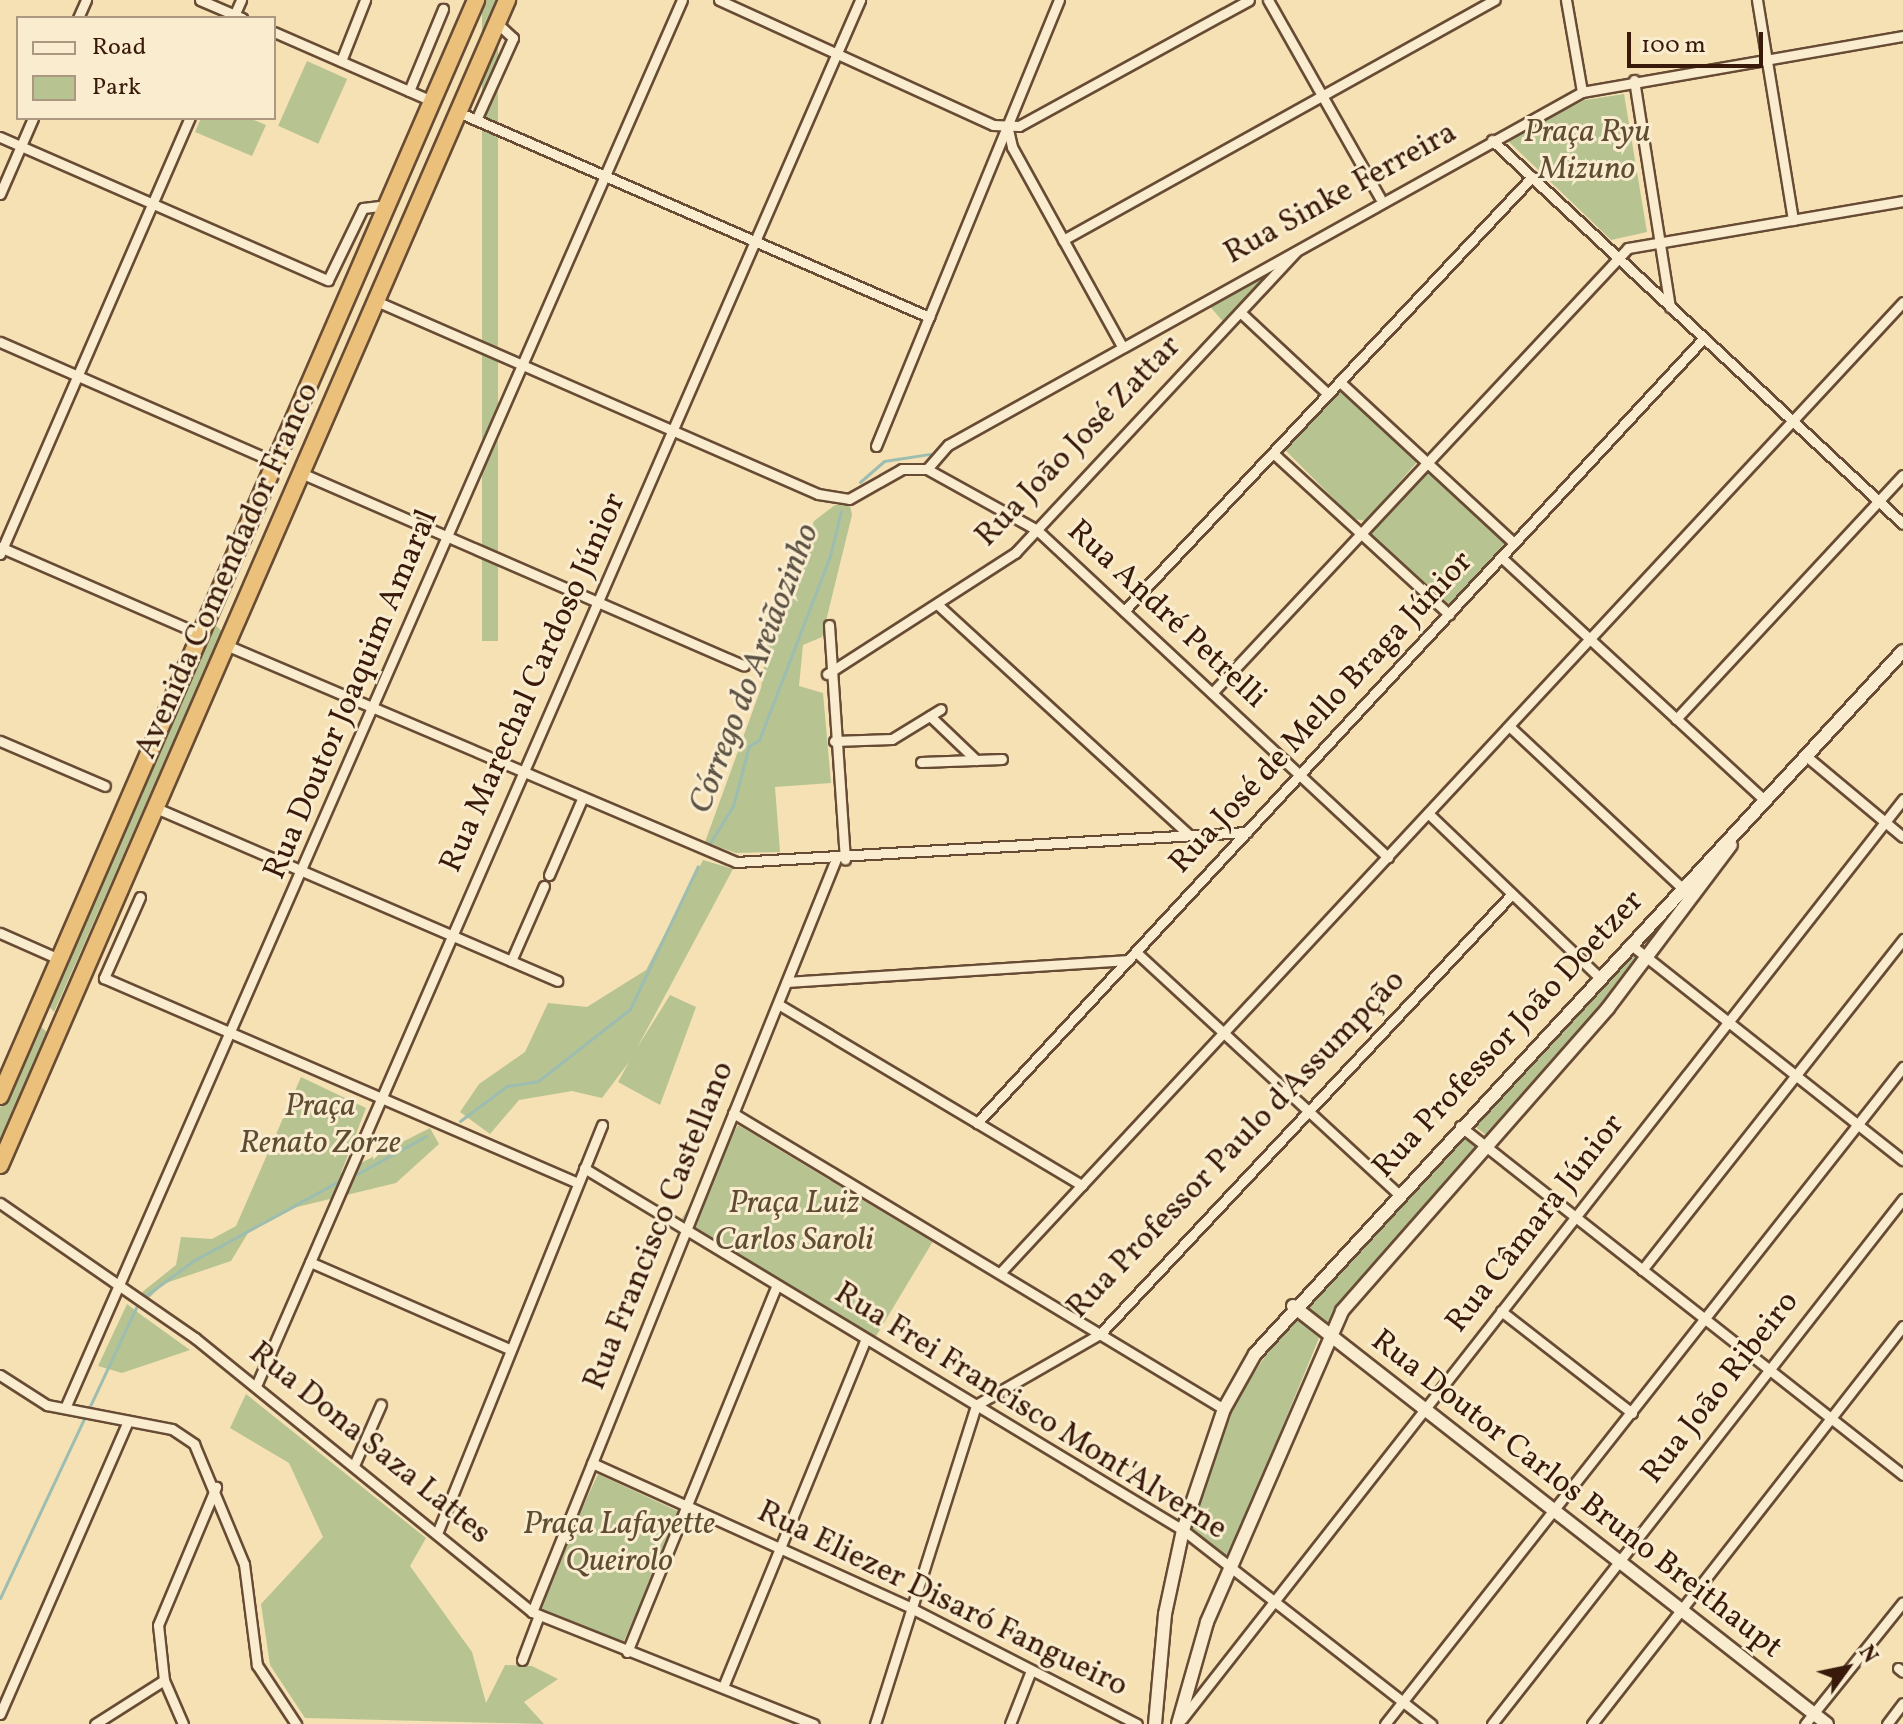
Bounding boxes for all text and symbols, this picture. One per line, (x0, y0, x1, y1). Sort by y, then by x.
legend (16, 16, 276, 120)
scale bar (1631, 16, 1767, 66)
text: 100 m (1641, 29, 1706, 63)
text: Road (92, 31, 146, 65)
text: Park (92, 71, 141, 105)
street label: Rua Sinke Ferreira (1218, 114, 1464, 274)
park label: Praça Ryu Mizuno (1523, 115, 1651, 190)
street label: Rua João José Zattar (968, 328, 1190, 556)
street label: Avenida Comendador Franco (128, 377, 328, 765)
street label: Rua Marechal Cardoso Júnior (433, 487, 635, 879)
street label: Rua Doutor Joaquim Amaral (257, 505, 447, 885)
street label: Rua André Petrelli (1058, 513, 1274, 717)
water label: Córrego do Areiãozinho (681, 518, 829, 820)
street label: Rua José de Mello Braga Júnior (1162, 544, 1482, 882)
street label: Rua Professor João Doetzer (1365, 883, 1653, 1187)
street label: Rua Professor Paulo d'Assumpção (1060, 963, 1414, 1327)
street label: Rua Francisco Castellano (576, 1056, 744, 1396)
park label: Praça Renato Zorze (239, 1089, 401, 1164)
street label: Rua Câmara Júnior (1439, 1107, 1633, 1341)
park label: Praça Luiz Carlos Saroli (715, 1186, 873, 1261)
street label: Rua Frei Francisco Mont'Alverne (827, 1275, 1233, 1549)
street label: Rua João Ribeiro (1634, 1284, 1808, 1492)
street label: Rua Doutor Carlos Bruno Breithaupt (1363, 1322, 1789, 1668)
street label: Rua Dona Saza Lattes (240, 1335, 498, 1553)
street label: Rua Eliezer Disaró Fangueiro (751, 1493, 1133, 1707)
park label: Praça Lafayette Queirolo (523, 1507, 715, 1582)
north arrow (1807, 1628, 1887, 1708)
text: N (1850, 1640, 1885, 1670)

